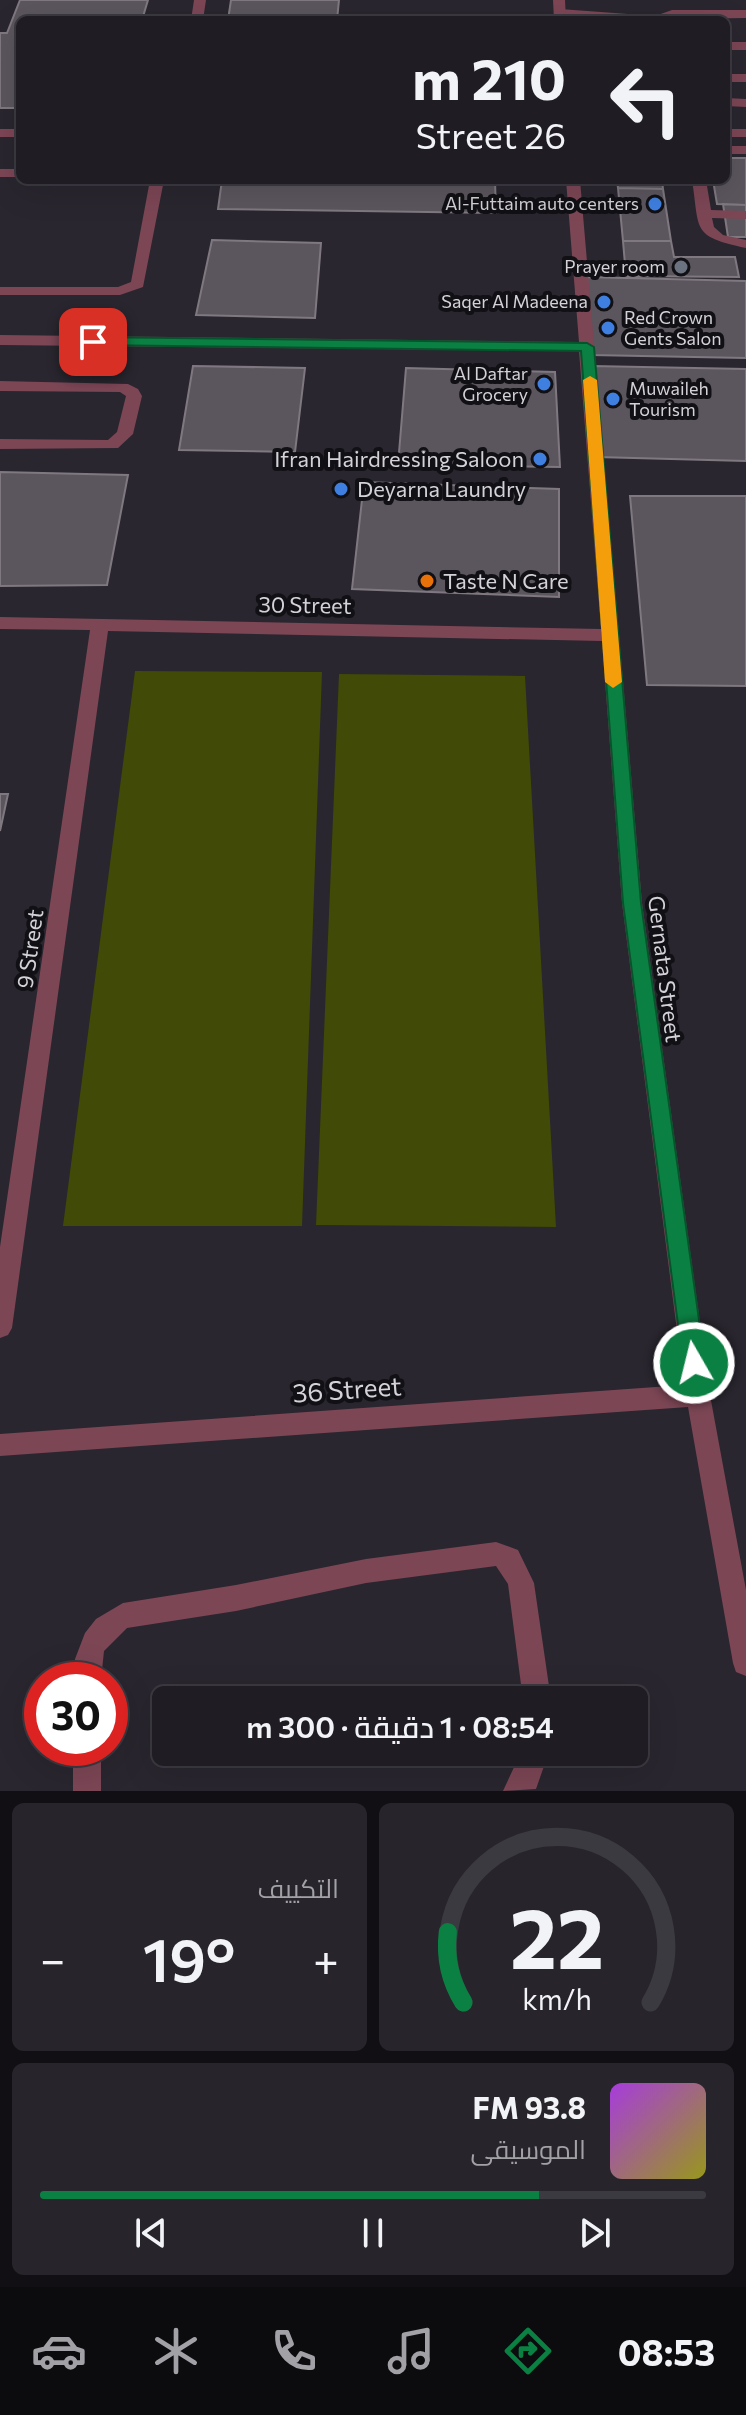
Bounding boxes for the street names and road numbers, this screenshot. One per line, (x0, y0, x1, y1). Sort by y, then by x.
street label: 30 Street (258, 590, 352, 619)
street label: Gernata Street (643, 894, 688, 1044)
street label: 9 Street (11, 908, 48, 990)
street label: 36 Street (291, 1369, 402, 1408)

